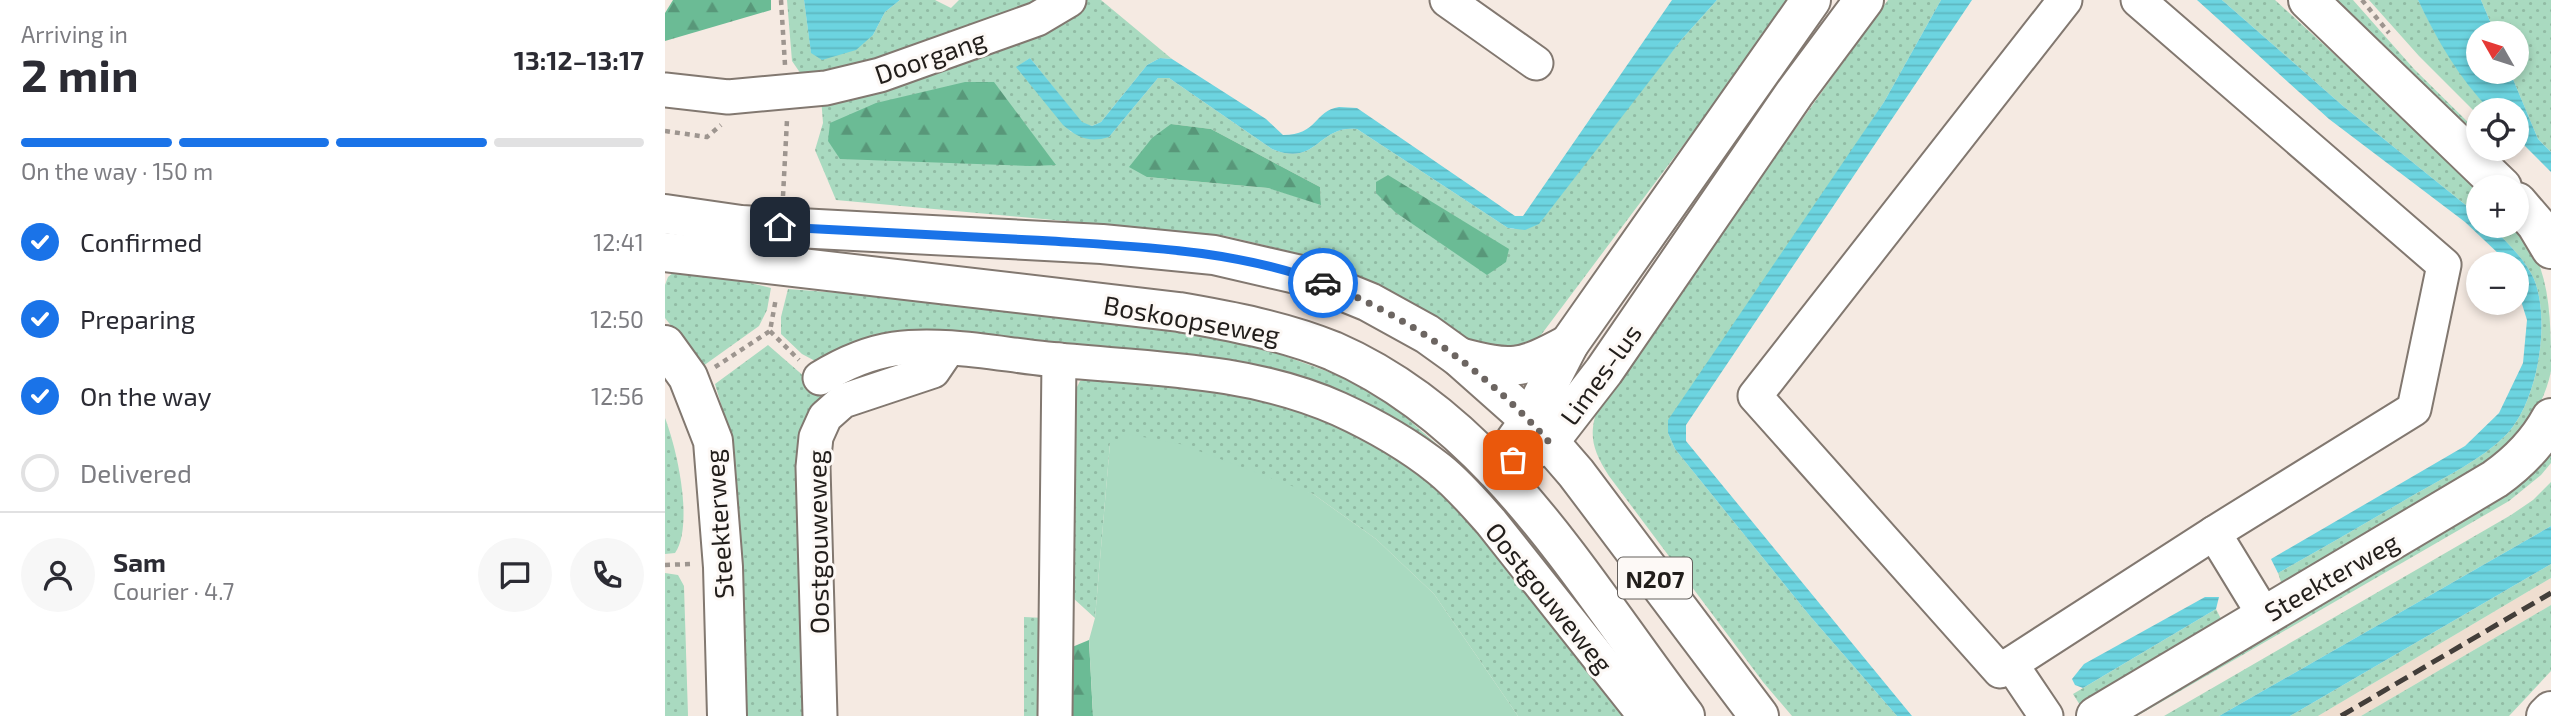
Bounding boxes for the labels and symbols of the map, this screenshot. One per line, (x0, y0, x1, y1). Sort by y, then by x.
north arrow (2466, 21, 2529, 84)
street label: Doorgang (870, 23, 990, 89)
pin (750, 197, 810, 257)
courier (1288, 248, 1358, 318)
street label: Boskoopseweg (1101, 288, 1283, 350)
street label: Limes-lus (1553, 317, 1647, 431)
pin (1483, 430, 1543, 490)
street label: Steekterweg (697, 448, 739, 600)
street label: Oostgouweweg (800, 450, 834, 634)
street label: Oostgouweweg (1480, 516, 1620, 678)
street label: Steekterweg (2258, 525, 2404, 627)
road number: N207 (1618, 558, 1692, 598)

